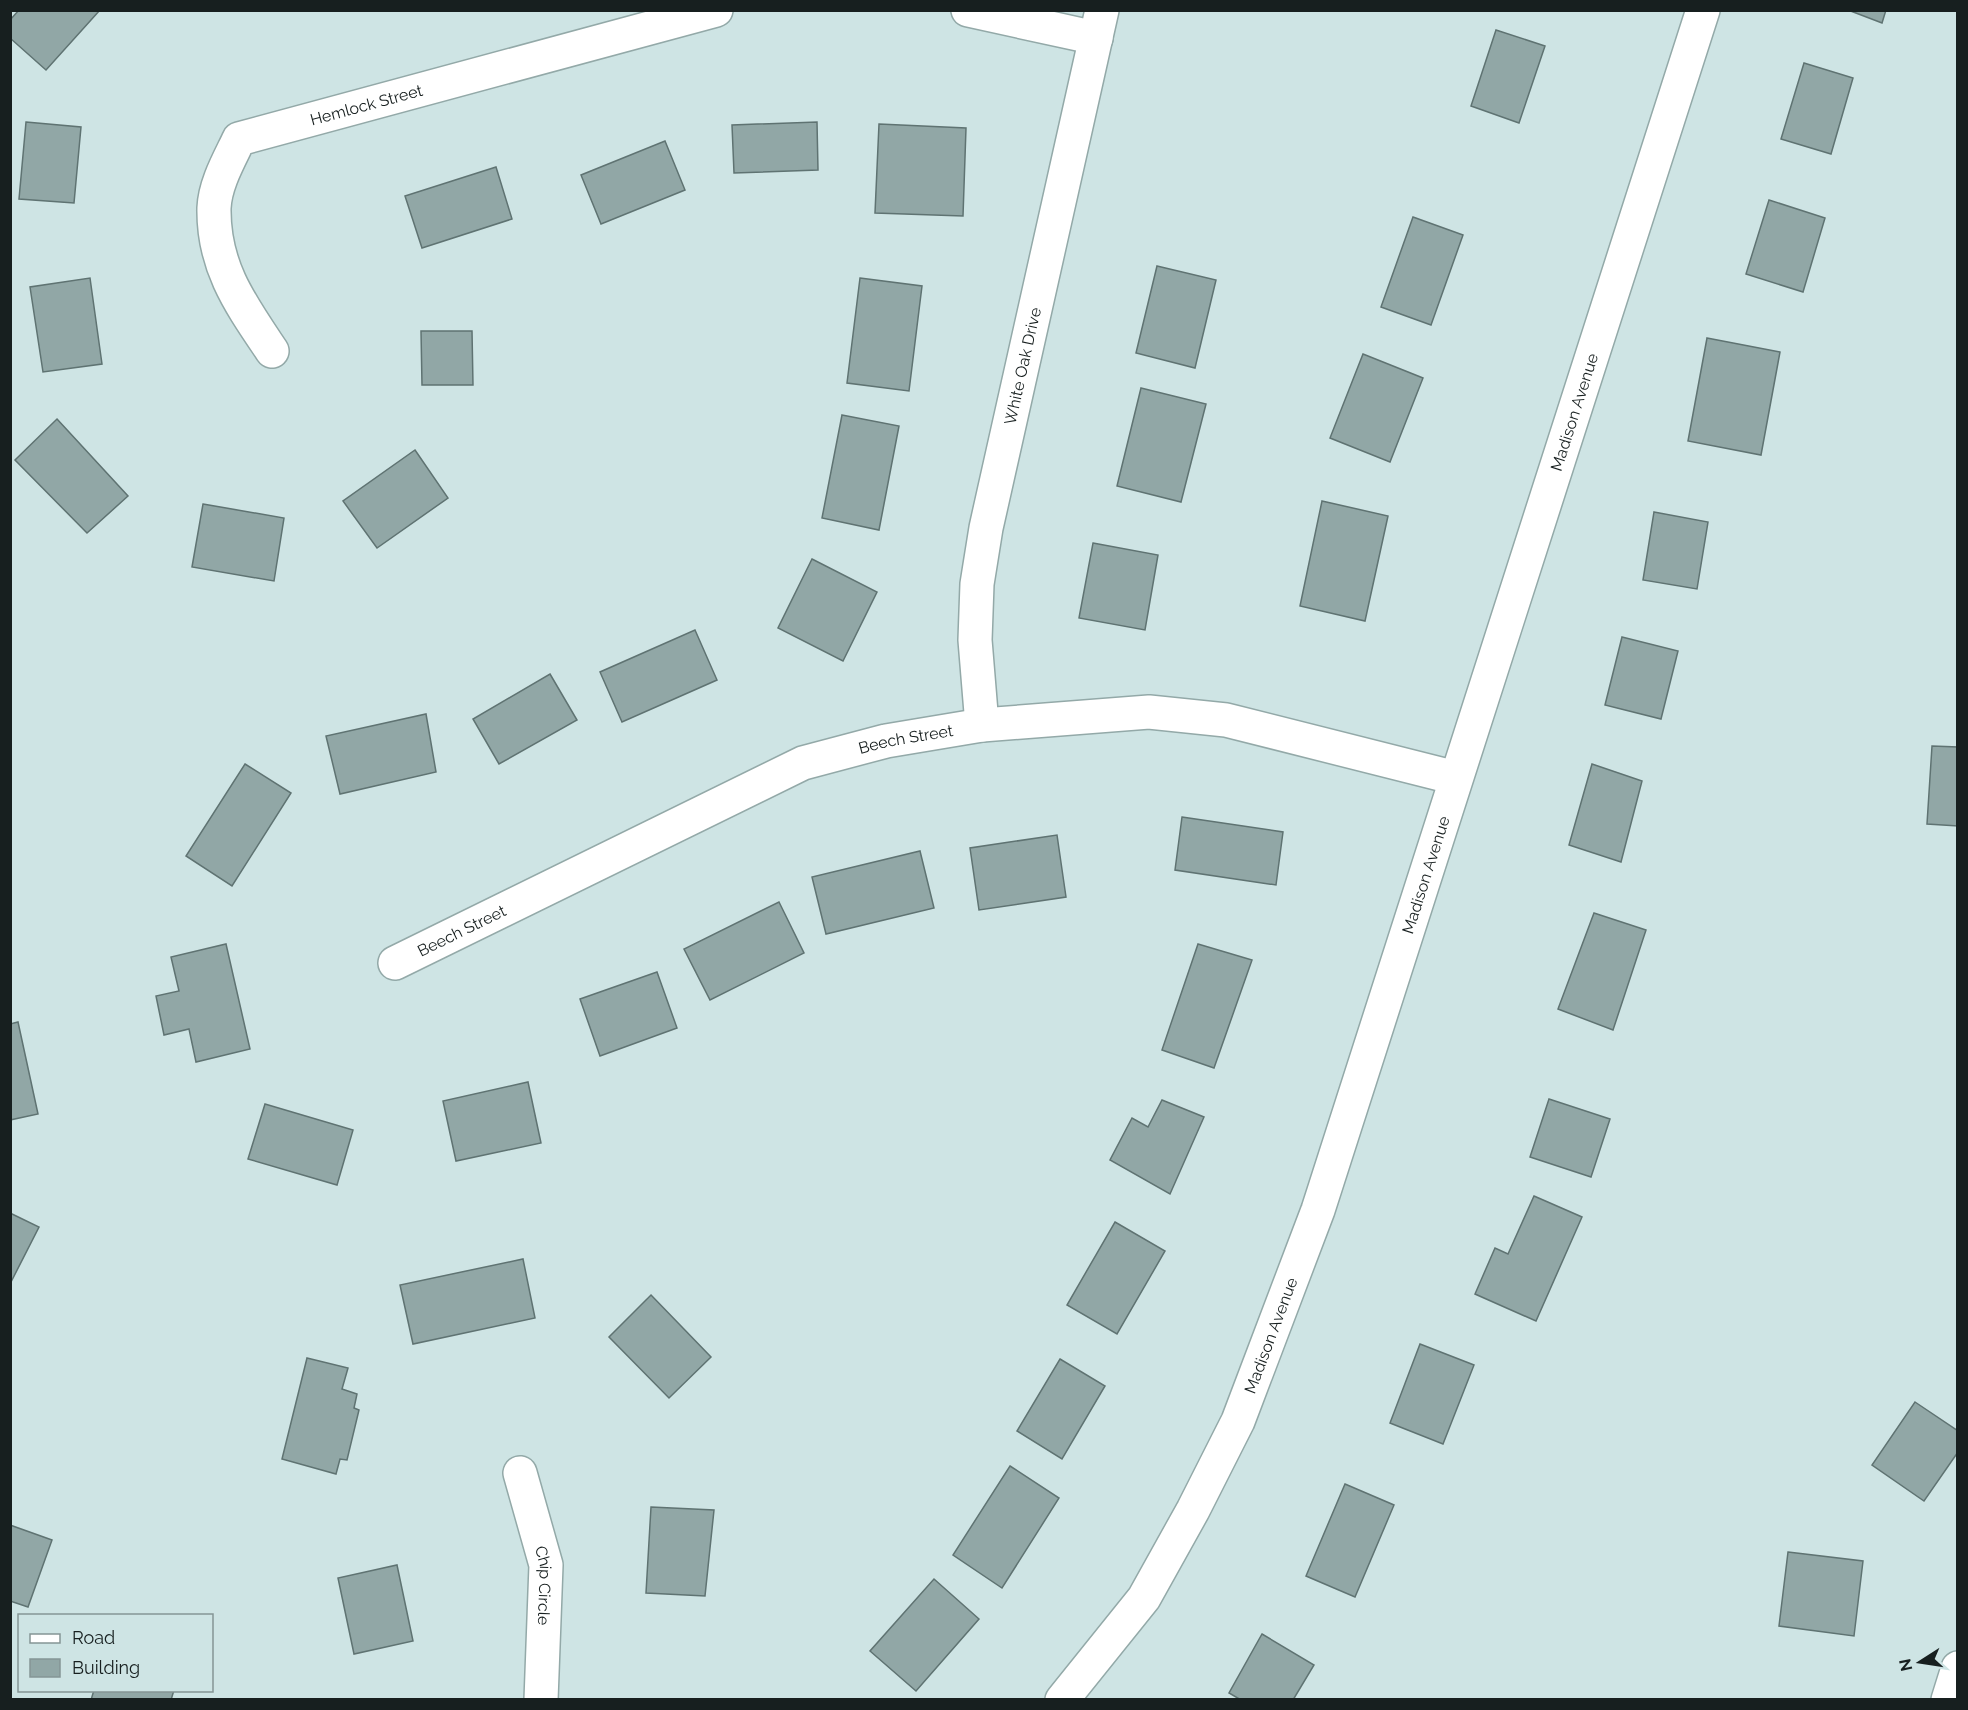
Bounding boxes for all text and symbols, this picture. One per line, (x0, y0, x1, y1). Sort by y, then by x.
street label: Hemlock Street (308, 80, 425, 129)
street label: White Oak Drive (1000, 306, 1045, 427)
street label: Madison Avenue (1546, 351, 1602, 473)
street label: Beech Street (856, 720, 955, 757)
street label: Madison Avenue (1398, 814, 1453, 936)
street label: Beech Street (414, 900, 509, 960)
street label: Madison Avenue (1240, 1275, 1301, 1396)
street label: Chip Circle (532, 1543, 555, 1626)
legend (18, 1614, 213, 1692)
text: Road (72, 1627, 115, 1648)
north arrow (1890, 1632, 1950, 1692)
text: Building (72, 1657, 140, 1678)
text: N (1895, 1657, 1916, 1673)

